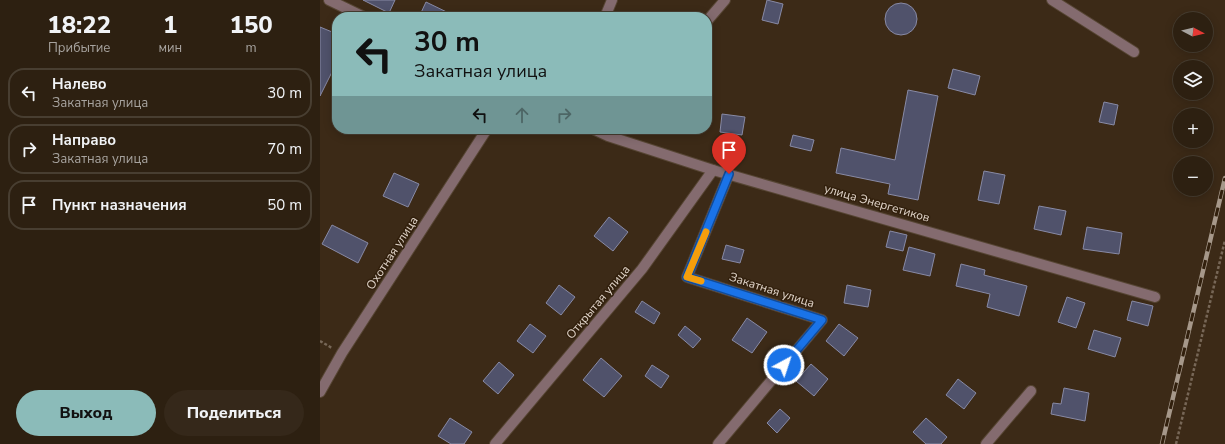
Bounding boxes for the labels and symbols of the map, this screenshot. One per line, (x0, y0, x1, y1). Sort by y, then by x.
north arrow (1173, 12, 1213, 52)
pin (712, 133, 746, 174)
street label: улица Энергетиков (822, 180, 932, 226)
street label: Охотная улица (362, 213, 422, 293)
street label: Открытая улица (562, 262, 634, 342)
street label: Закатная улица (727, 269, 817, 311)
position arrow (763, 344, 805, 386)

